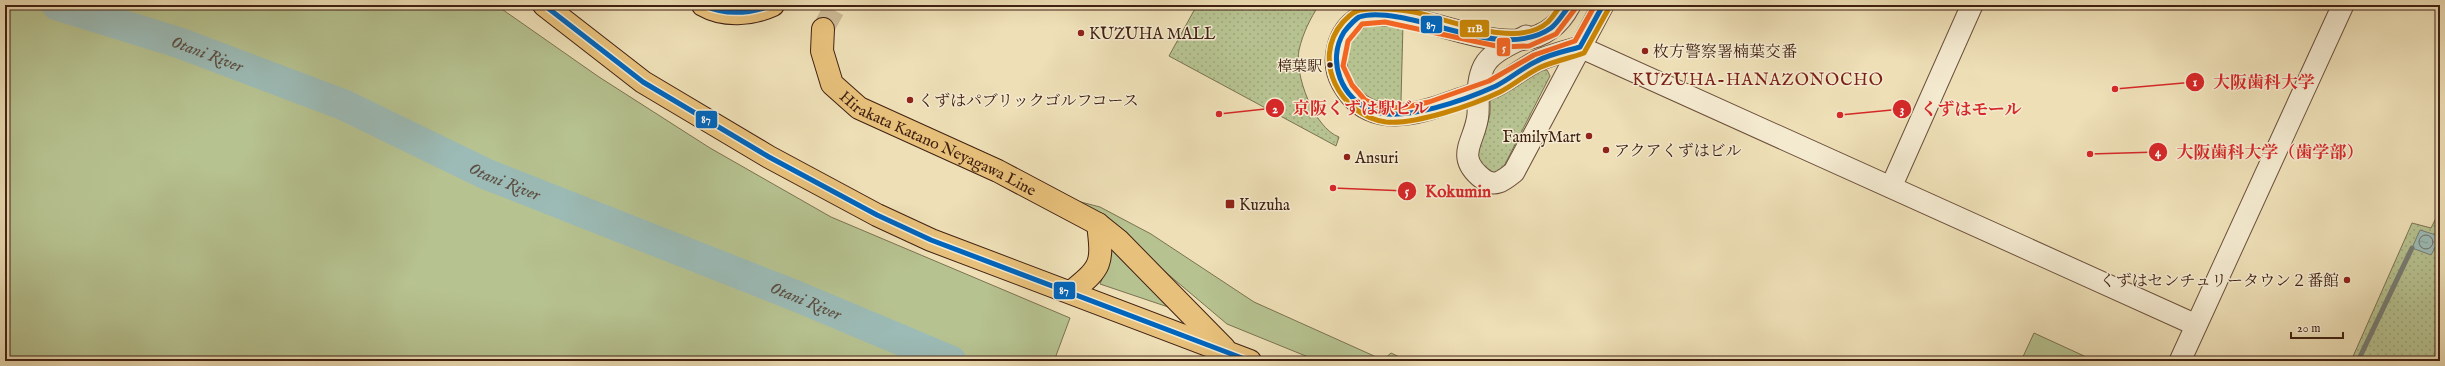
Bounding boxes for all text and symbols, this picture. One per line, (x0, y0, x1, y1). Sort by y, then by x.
line badge: 87 (1420, 15, 1443, 34)
text: 87 (1426, 19, 1436, 33)
line badge: 11B (1459, 19, 1490, 38)
text: 11B (1467, 22, 1483, 36)
place label: KUZUHA MALL (1089, 25, 1216, 45)
marker: KUZUHA MALL (1076, 28, 1086, 38)
water label: Otani River (169, 32, 247, 78)
line badge: 5 (1496, 37, 1511, 57)
text: 5 (1502, 41, 1506, 55)
place label: 枚方警察署楠葉交番 (1653, 43, 1797, 63)
marker: 枚方警察署楠葉交番 (1640, 46, 1650, 56)
place label: 樟葉駅 (1277, 57, 1322, 76)
marker: 樟葉駅 (1325, 60, 1335, 70)
callout: 大阪歯科大学 (2185, 67, 2323, 96)
district label: KUZUHA-HANAZONOCHO (1632, 70, 1884, 91)
text: 大阪歯科大学 (2213, 73, 2315, 94)
text: 1 (2193, 75, 2198, 90)
street label: Hirakata Katano Neyagawa Line (834, 87, 1039, 201)
place label: くずはパブリックゴルフコース (918, 92, 1139, 112)
callout: 京阪くずは駅ビル (1265, 94, 1437, 123)
marker: くずはパブリックゴルフコース (905, 95, 915, 105)
callout: くずはモール (1892, 95, 2030, 124)
text: 京阪くずは駅ビル (1293, 99, 1429, 120)
text: くずはモール (1921, 100, 2021, 121)
text: 2 (1272, 102, 1278, 117)
text: 3 (1900, 102, 1904, 117)
line badge: 87 (695, 110, 718, 129)
text: 87 (701, 113, 711, 127)
place label: FamilyMart (1503, 128, 1582, 148)
marker: FamilyMart (1584, 131, 1594, 141)
callout: 大阪歯科大学（歯学部） (2148, 138, 2371, 167)
place label: アクアくずはビル (1614, 142, 1742, 162)
text: 大阪歯科大学（歯学部） (2177, 143, 2364, 164)
marker: アクアくずはビル (1601, 145, 1611, 155)
text: 4 (2155, 145, 2162, 160)
place label: Ansuri (1354, 149, 1398, 169)
marker: Ansuri (1342, 152, 1352, 162)
water label: Otani River (465, 158, 544, 207)
callout: Kokumin (1397, 176, 1499, 205)
text: Kokumin (1425, 182, 1491, 203)
text: 5 (1405, 184, 1410, 199)
place label: Kuzuha (1239, 196, 1290, 216)
marker: Kuzuha (1224, 198, 1236, 210)
place label: くずはセンチュリータウン２番館 (2099, 272, 2339, 292)
marker: くずはセンチュリータウン２番館 (2342, 275, 2352, 285)
water label: Otani River (767, 278, 845, 326)
line badge: 87 (1053, 281, 1076, 300)
text: 87 (1059, 284, 1069, 298)
scale bar (2291, 314, 2343, 340)
text: 20 m (2297, 321, 2320, 336)

